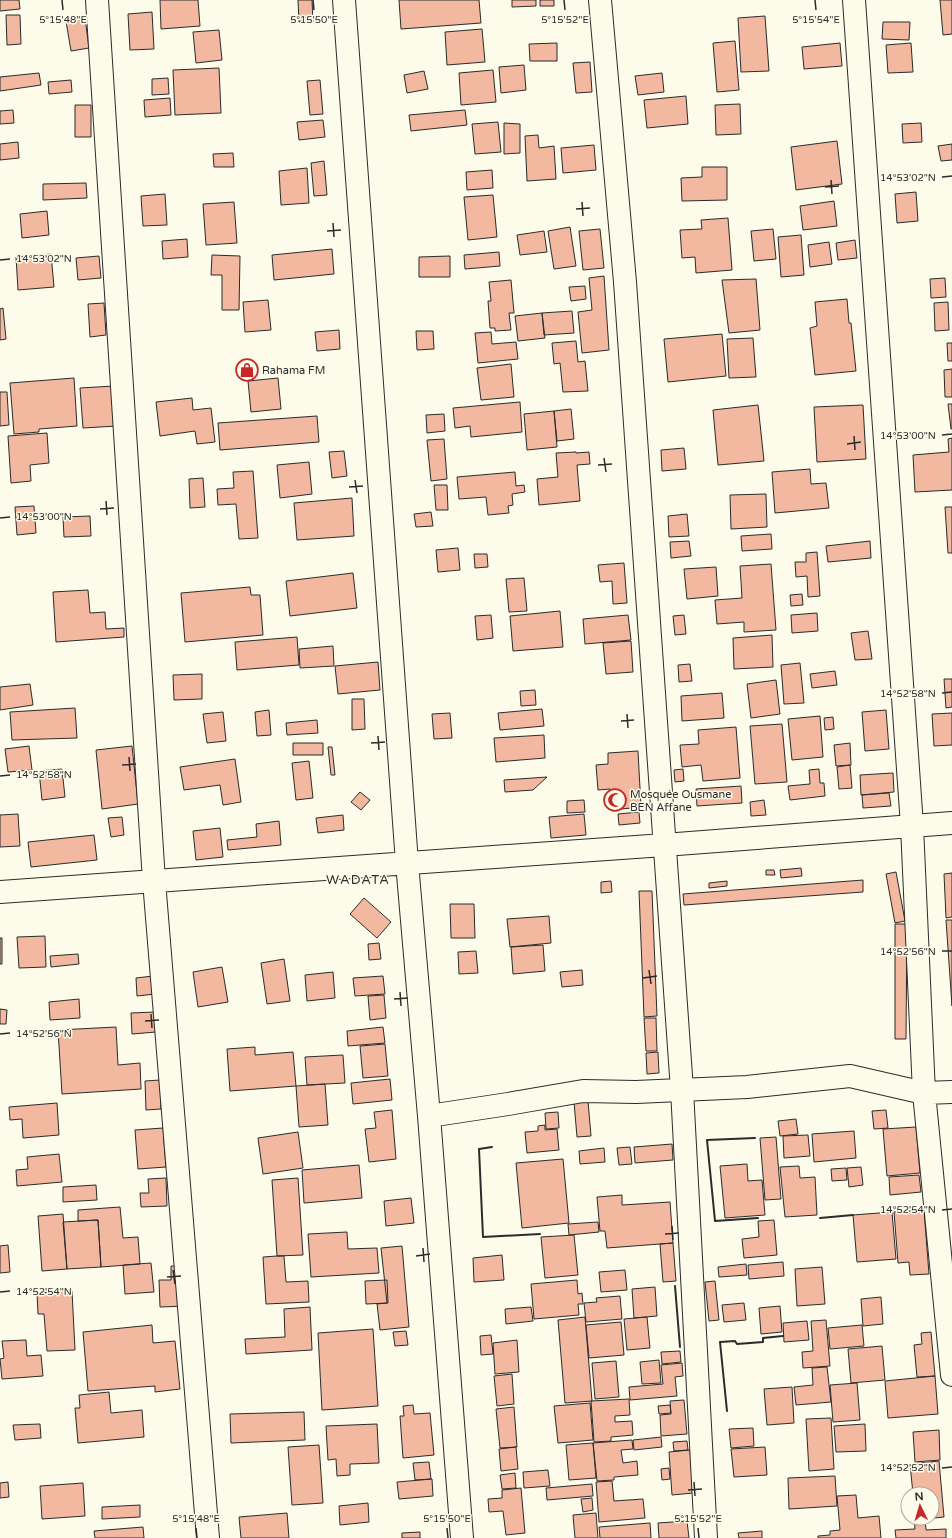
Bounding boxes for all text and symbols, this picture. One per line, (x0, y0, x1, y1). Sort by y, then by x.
text: 5°15'48"E (39, 14, 87, 26)
text: 5°15'50"E (290, 14, 338, 26)
text: 5°15'52"E (541, 14, 589, 26)
text: 5°15'54"E (792, 14, 840, 26)
text: 14°53'02"N (880, 172, 936, 184)
text: 14°53'02"N (16, 253, 72, 265)
shop icon: Rahama FM (234, 357, 260, 383)
place label: Rahama FM (262, 364, 325, 377)
text: 14°53'00"N (880, 430, 936, 442)
text: 14°53'00"N (16, 511, 72, 523)
text: 14°52'58"N (880, 688, 936, 700)
text: 14°52'58"N (16, 769, 72, 781)
mosque icon: Mosquée Ousmane BEN Affane (602, 787, 628, 813)
place label: Mosquée Ousmane BEN Affane (630, 788, 731, 814)
district label: WADATA (326, 872, 390, 888)
text: 14°52'56"N (880, 946, 936, 958)
text: 14°52'56"N (16, 1028, 72, 1040)
text: 14°52'54"N (880, 1204, 936, 1216)
text: 14°52'54"N (16, 1286, 72, 1298)
text: 14°52'52"N (880, 1462, 936, 1474)
north arrow (900, 1486, 940, 1526)
text: N (914, 1490, 924, 1503)
text: 5°15'48"E (172, 1513, 220, 1525)
text: 5°15'50"E (423, 1513, 471, 1525)
text: 5°15'52"E (674, 1513, 722, 1525)

